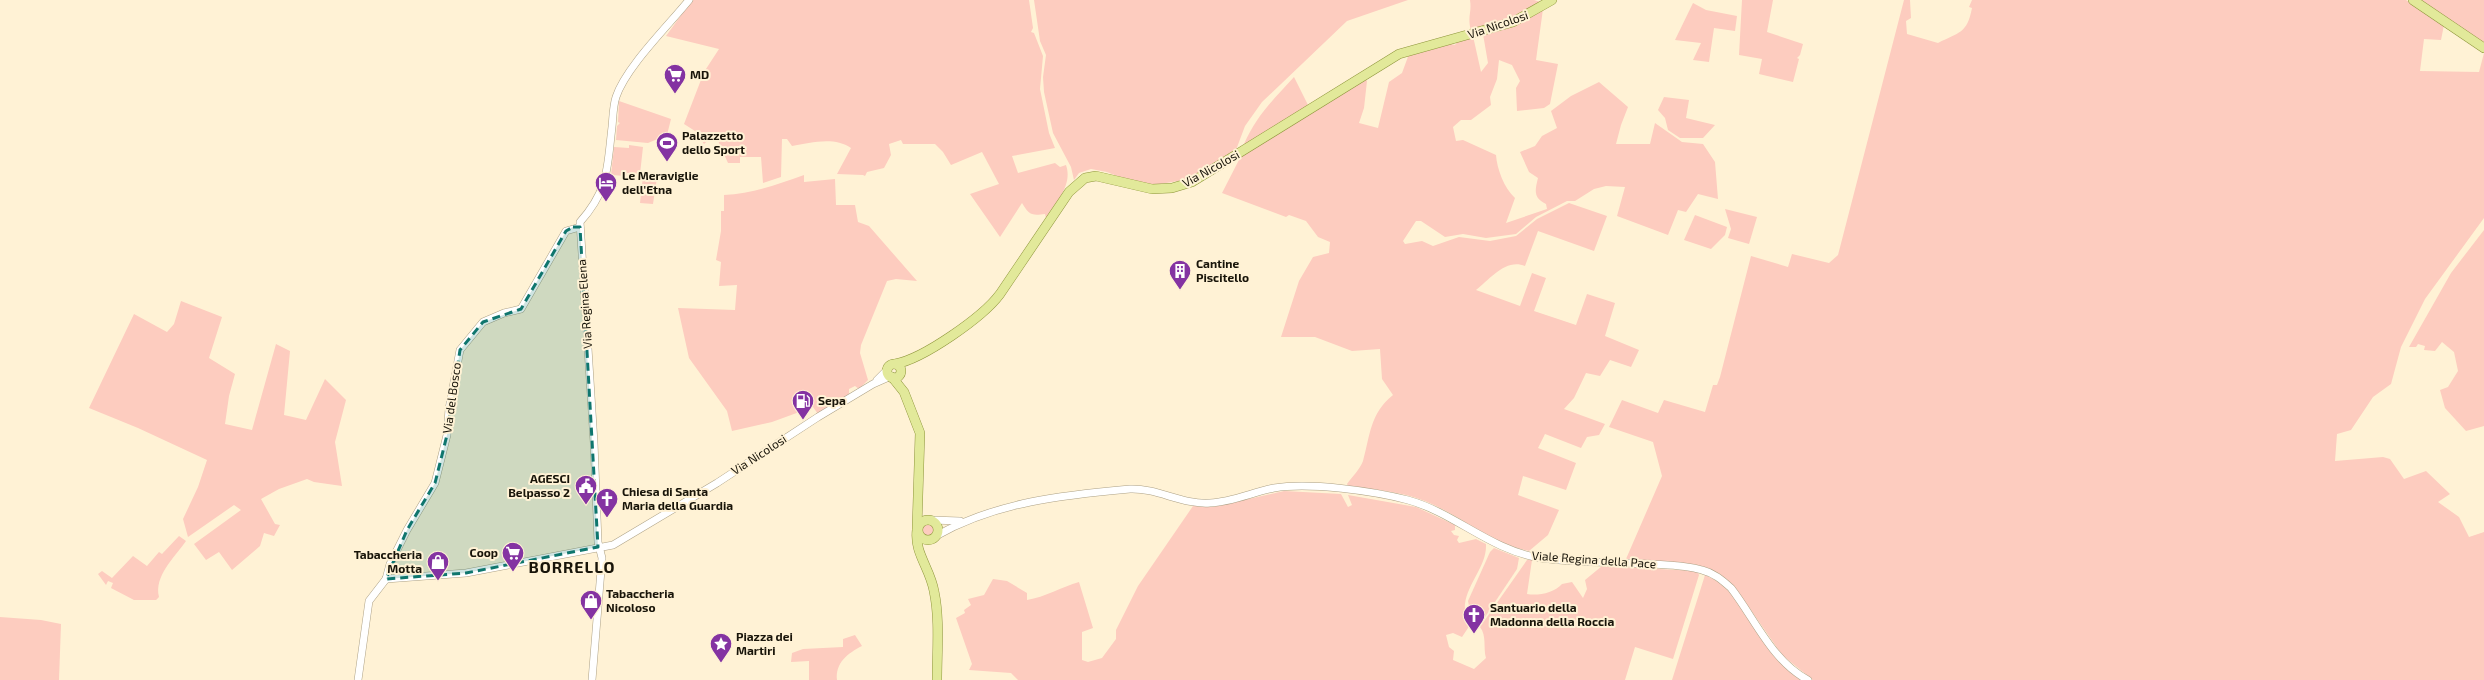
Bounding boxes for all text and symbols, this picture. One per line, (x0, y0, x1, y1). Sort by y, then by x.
street label: Via Nicolosi (1466, 7, 1530, 41)
supermarket icon: MD (662, 62, 688, 95)
place label: MD (690, 67, 709, 81)
place label: Palazzetto dello Sport (682, 128, 745, 156)
sports icon: Palazzetto dello Sport (654, 130, 680, 163)
street label: Via Nicolosi (1180, 147, 1241, 190)
place label: Le Meraviglie dell'Etna (622, 168, 699, 196)
hotel icon: Le Meraviglie dell'Etna (593, 170, 619, 203)
place label: Cantine Piscitello (1196, 256, 1249, 284)
building icon: Cantine Piscitello (1167, 258, 1193, 291)
street label: Via Regina Elena (574, 259, 594, 349)
street label: Via del Bosco (439, 361, 463, 434)
fuel station icon: Sepa (790, 388, 816, 421)
place label: Sepa (818, 393, 846, 407)
street label: Via Nicolosi (728, 431, 789, 477)
place label: AGESCI Belpasso 2 (508, 471, 570, 499)
public building icon: AGESCI Belpasso 2 (573, 473, 599, 506)
place label: Chiesa di Santa Maria della Guardia (622, 484, 733, 512)
church icon: Chiesa di Santa Maria della Guardia (594, 486, 620, 519)
supermarket icon: Coop (500, 540, 526, 573)
place label: Coop (470, 545, 498, 559)
place label: Tabaccheria Motta (354, 547, 422, 575)
street label: Viale Regina della Pace (1531, 548, 1657, 570)
shop icon: Tabaccheria Motta (425, 549, 451, 582)
district label: BORRELLO (528, 557, 616, 576)
place label: Tabaccheria Nicoloso (606, 586, 675, 614)
shop icon: Tabaccheria Nicoloso (578, 588, 604, 621)
place label: Santuario della Madonna della Roccia (1490, 600, 1614, 628)
church icon: Santuario della Madonna della Roccia (1461, 602, 1487, 635)
place label: Piazza dei Martiri (736, 629, 793, 657)
place icon: Piazza dei Martiri (708, 631, 734, 664)

